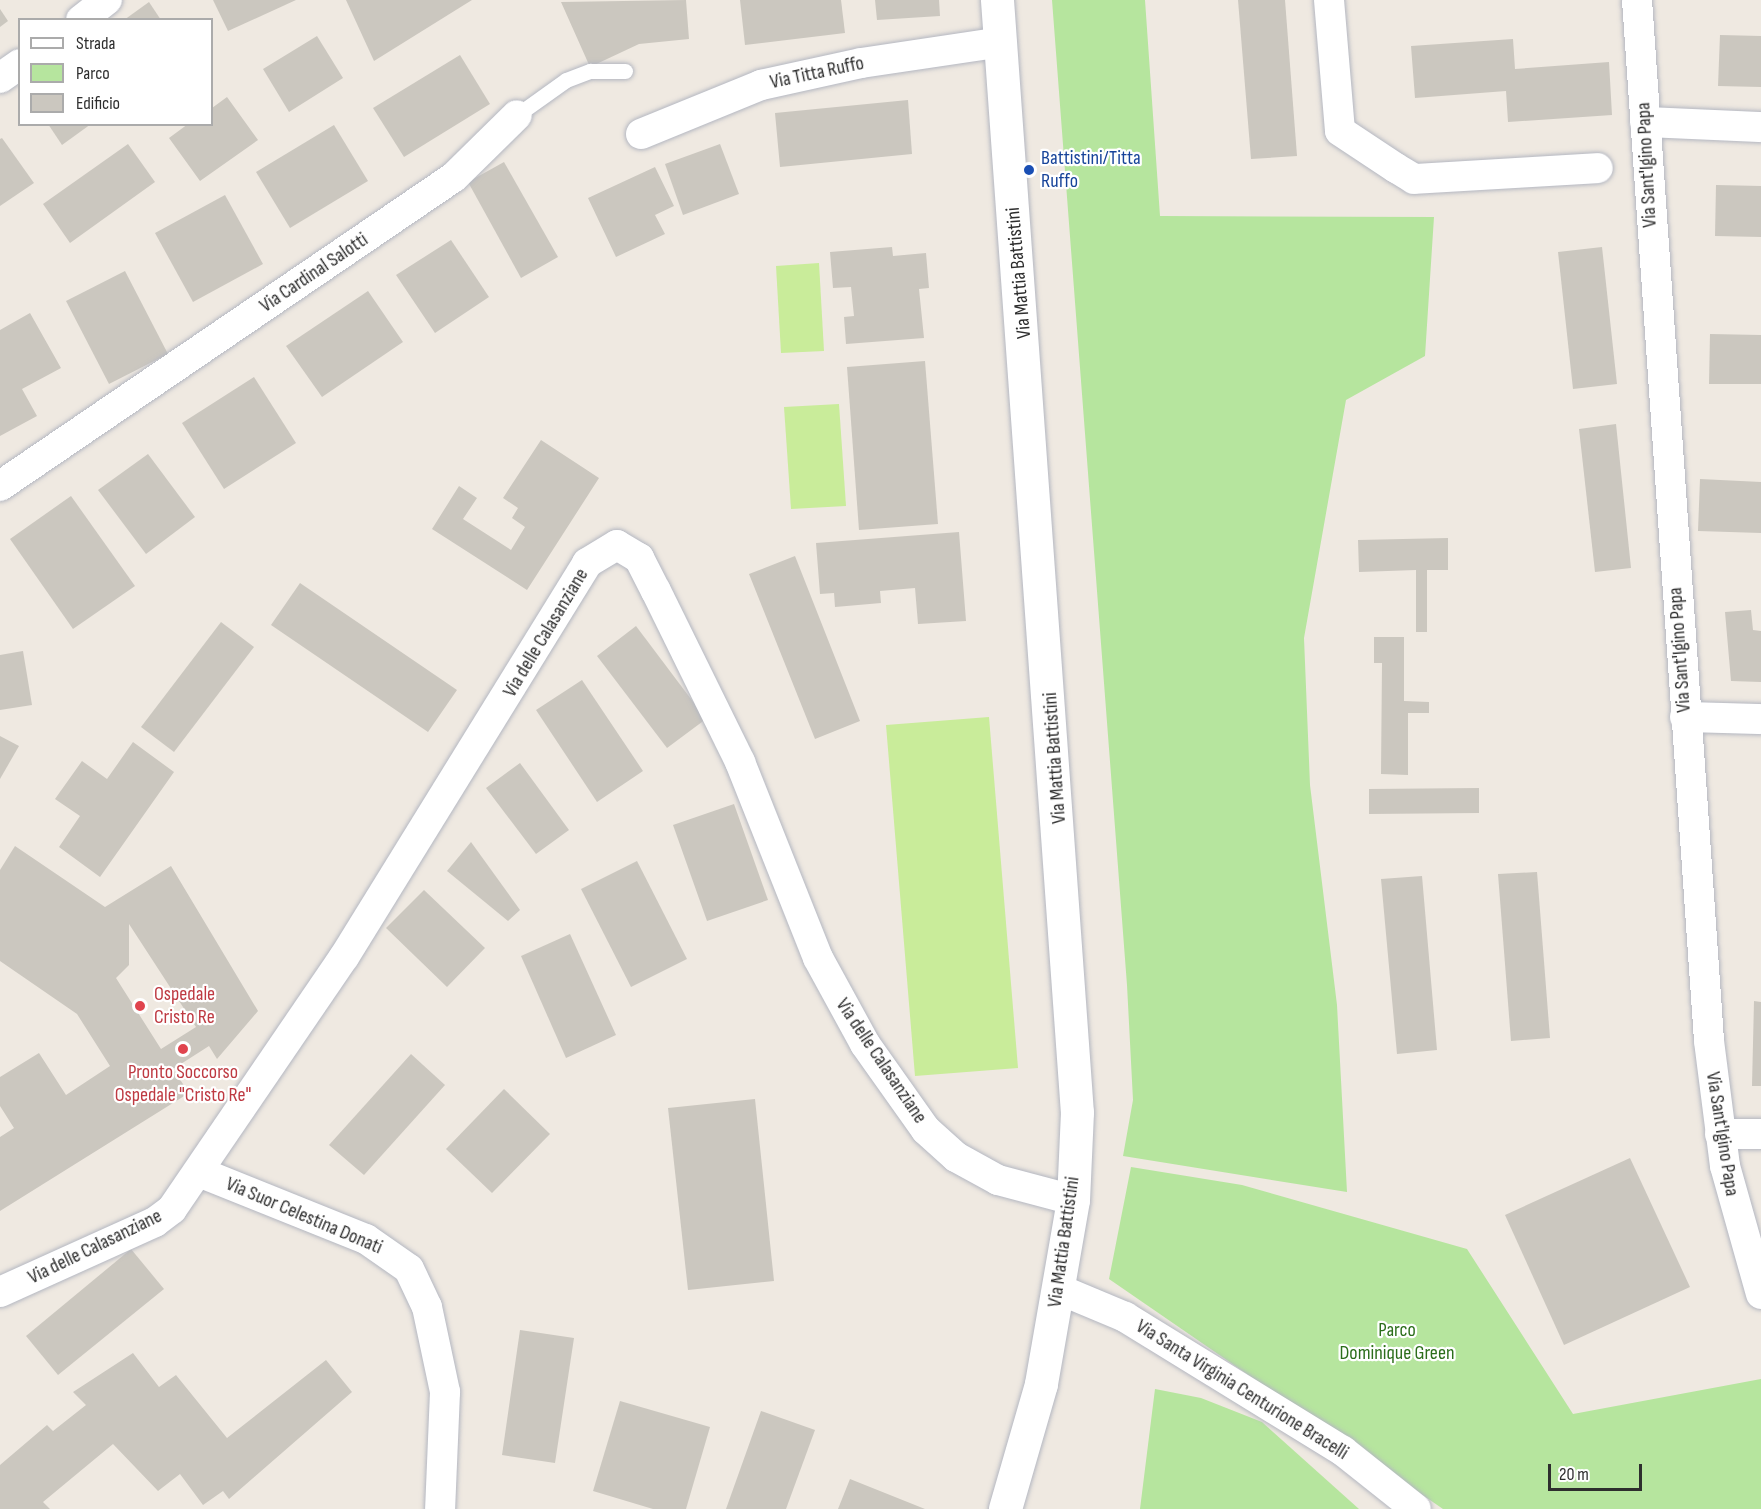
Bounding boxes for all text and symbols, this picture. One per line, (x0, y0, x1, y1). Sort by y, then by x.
legend (18, 18, 213, 126)
text: Strada (76, 33, 115, 54)
street label: Via Titta Ruffo (768, 51, 866, 95)
text: Parco (76, 63, 110, 84)
text: Edificio (76, 93, 120, 114)
street label: Via Sant'Igino Papa (1632, 102, 1662, 228)
place label: Battistini/Titta Ruffo (1041, 146, 1141, 193)
marker: Battistini/Titta Ruffo (1022, 163, 1036, 177)
street label: Via Mattia Battistini (1001, 206, 1037, 340)
street label: Via Cardinal Salotti (255, 228, 373, 318)
street label: Via delle Calasanziane (498, 564, 594, 702)
street label: Via Sant'Igino Papa (1664, 587, 1696, 713)
street label: Via Mattia Battistini (1038, 691, 1072, 825)
place label: Ospedale Cristo Re (154, 982, 215, 1029)
street label: Via delle Calasanziane (830, 994, 932, 1128)
marker: Ospedale Cristo Re (131, 997, 149, 1015)
marker: Pronto Soccorso Ospedale "Cristo Re" (174, 1040, 192, 1058)
place label: Pronto Soccorso Ospedale "Cristo Re" (115, 1060, 251, 1107)
street label: Via Sant'Igino Papa (1700, 1070, 1744, 1198)
street label: Via Suor Celestina Donati (222, 1172, 386, 1260)
street label: Via Mattia Battistini (1043, 1175, 1085, 1309)
street label: Via delle Calasanziane (24, 1204, 166, 1290)
street label: Via Santa Virginia Centurione Bracelli (1131, 1315, 1353, 1465)
park label: Parco Dominique Green (1340, 1319, 1454, 1366)
scale bar (1551, 1452, 1646, 1490)
text: 20 m (1559, 1464, 1589, 1485)

